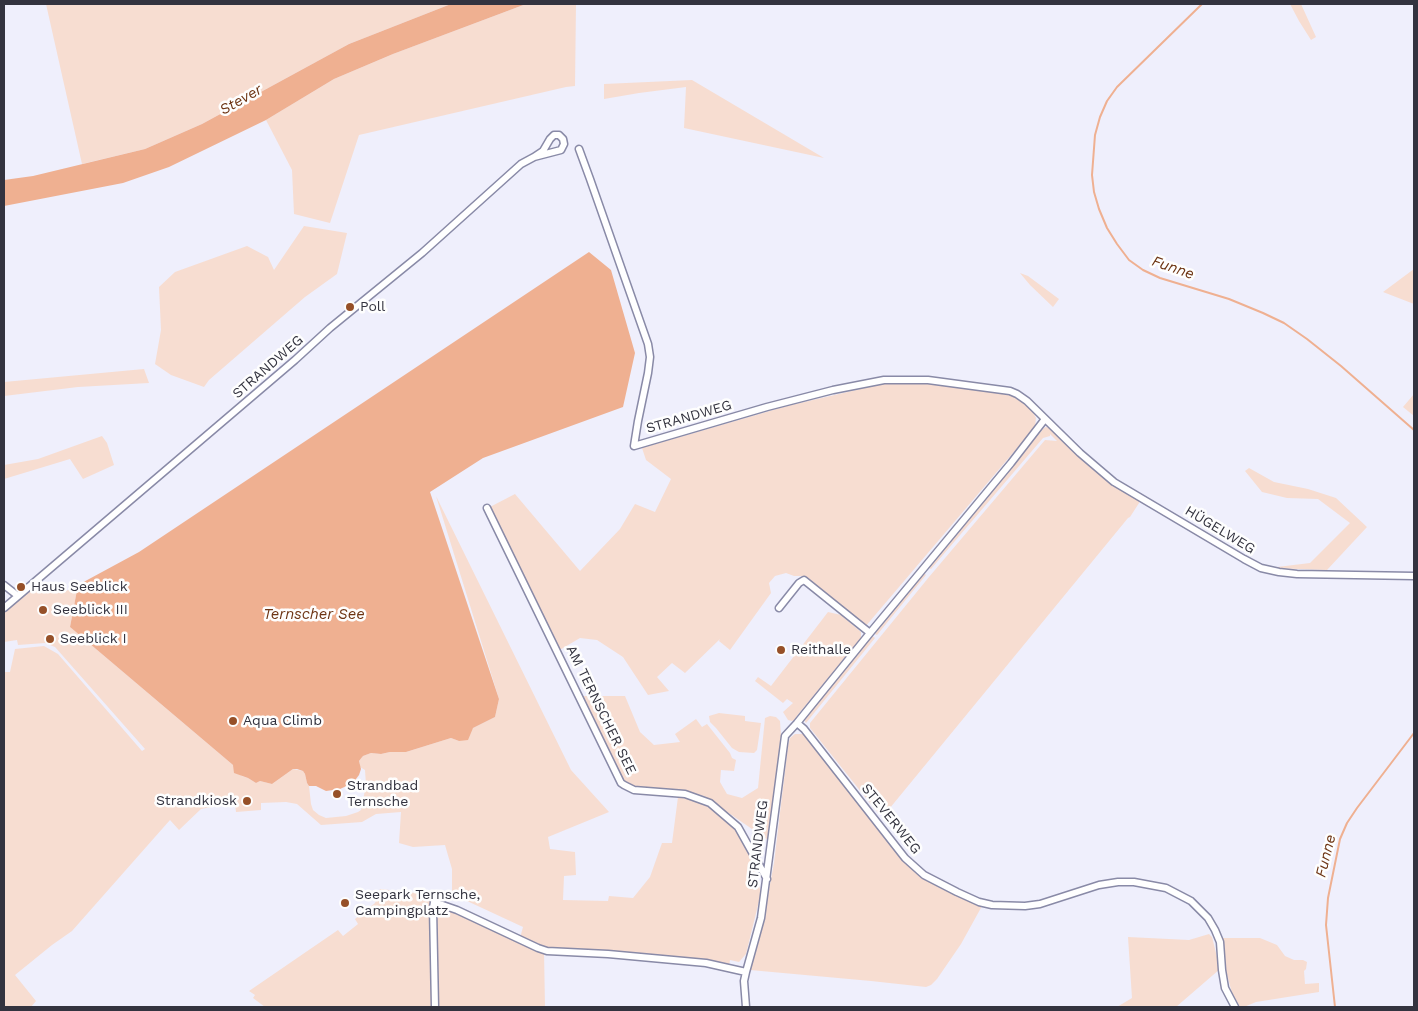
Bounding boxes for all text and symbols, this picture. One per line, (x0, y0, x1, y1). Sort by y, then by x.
water label: Stever (217, 81, 265, 119)
water label: Funne (1149, 252, 1197, 284)
place label: Poll (360, 299, 385, 315)
marker: Poll (344, 301, 356, 313)
street label: STRANDWEG (229, 332, 307, 402)
street label: STRANDWEG (644, 397, 734, 437)
street label: HÜGELWEG (1182, 502, 1258, 558)
place label: Haus Seeblick (31, 579, 128, 595)
marker: Haus Seeblick (15, 581, 27, 593)
place label: Seeblick III (53, 602, 128, 618)
marker: Seeblick III (37, 604, 49, 616)
water label: Ternscher See (263, 606, 365, 624)
place label: Seeblick I (60, 631, 127, 647)
marker: Seeblick I (44, 633, 56, 645)
place label: Reithalle (791, 642, 851, 658)
street label: AM TERNSCHER SEE (562, 643, 640, 777)
marker: Reithalle (775, 644, 787, 656)
place label: Aqua Climb (243, 713, 322, 729)
marker: Aqua Climb (227, 715, 239, 727)
place label: Strandbad Ternsche (347, 778, 418, 810)
street label: STEVERWEG (858, 781, 924, 857)
marker: Strandbad Ternsche (331, 788, 343, 800)
place label: Strandkiosk (156, 793, 237, 809)
marker: Strandkiosk (241, 795, 253, 807)
street label: STRANDWEG (744, 799, 772, 889)
water label: Funne (1312, 833, 1340, 879)
place label: Seepark Ternsche, Campingplatz (355, 887, 480, 920)
marker: Seepark Ternsche, Campingplatz (339, 897, 351, 909)

